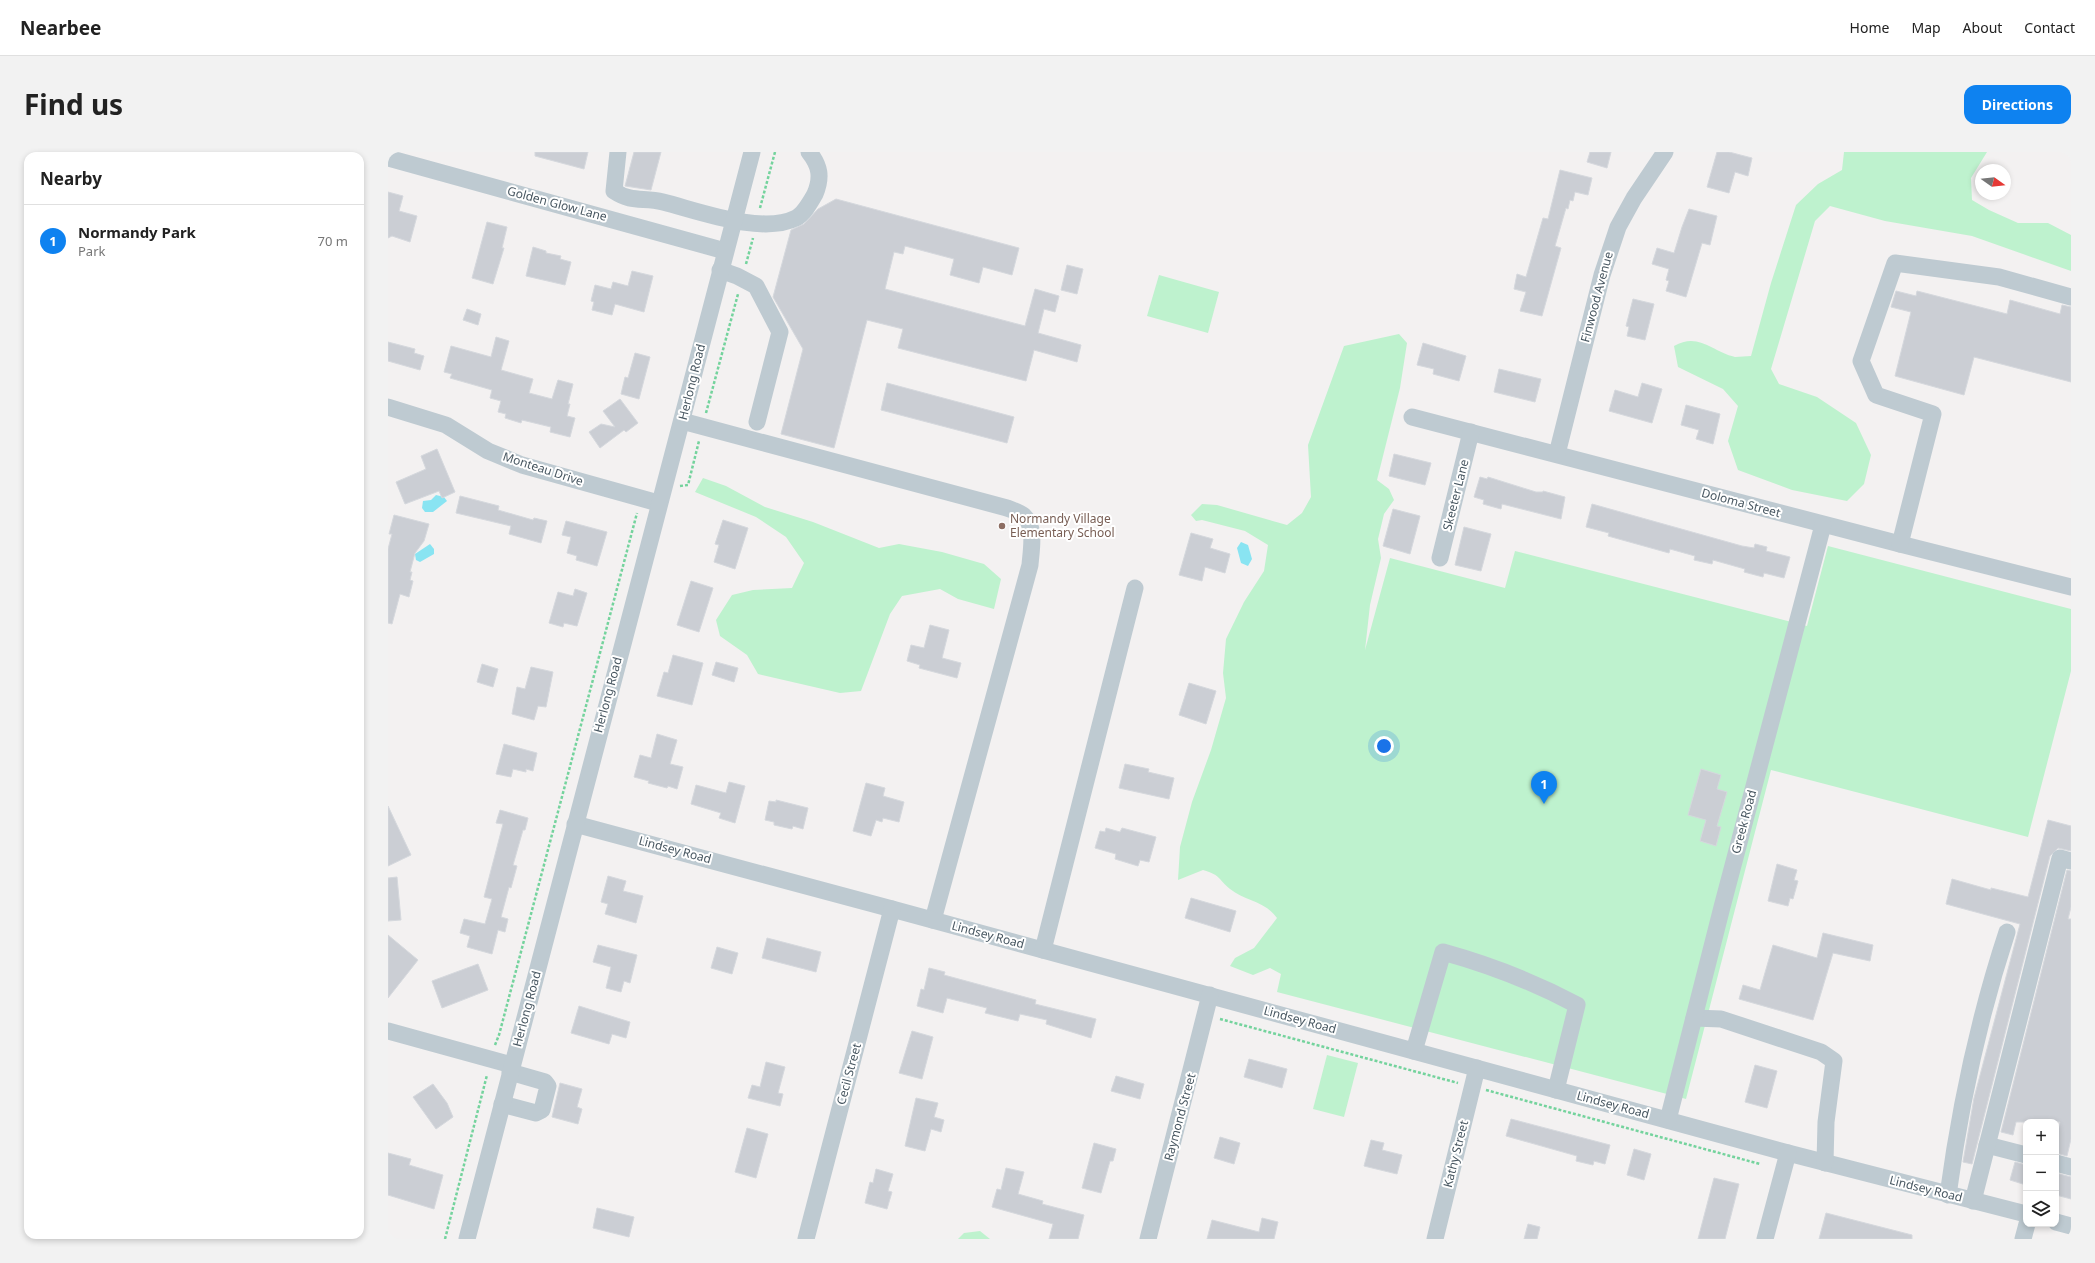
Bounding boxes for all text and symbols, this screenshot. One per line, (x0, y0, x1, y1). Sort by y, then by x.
text: Nearbee (20, 15, 101, 41)
text: Home (1850, 18, 1889, 37)
text: Map (1911, 18, 1941, 37)
text: About (1963, 18, 2002, 37)
text: Contact (2024, 18, 2075, 37)
text: Find us (24, 85, 123, 123)
button: Directions (1964, 85, 2071, 124)
north arrow (1975, 164, 2011, 200)
text: Nearby (40, 167, 102, 190)
street label: Golden Glow Lane (505, 182, 609, 225)
text: Normandy Park (78, 222, 196, 242)
text: 1 (49, 232, 57, 250)
text: 70 m (318, 232, 348, 250)
text: Park (78, 242, 105, 260)
street label: Finwood Avenue (1576, 249, 1617, 344)
street label: Herlong Road (674, 342, 709, 422)
street label: Monteau Drive (501, 448, 586, 490)
street label: Skeeter Lane (1438, 457, 1473, 532)
street label: Doloma Street (1700, 484, 1783, 521)
place label: Normandy Village Elementary School (1010, 510, 1115, 541)
marker: Normandy Village Elementary School (997, 521, 1007, 531)
street label: Herlong Road (589, 655, 626, 735)
your location (1374, 736, 1394, 756)
pin: 1 (1531, 771, 1557, 804)
street label: Greek Road (1727, 788, 1760, 856)
street label: Lindsey Road (637, 832, 713, 867)
street label: Lindsey Road (950, 917, 1026, 952)
street label: Herlong Road (508, 969, 545, 1049)
street label: Lindsey Road (1262, 1002, 1338, 1037)
street label: Cecil Street (832, 1041, 865, 1106)
street label: Raymond Street (1160, 1070, 1200, 1163)
street label: Lindsey Road (1575, 1087, 1651, 1122)
street label: Kathy Street (1439, 1118, 1472, 1189)
map controls (2023, 1119, 2059, 1227)
button: + (2023, 1119, 2059, 1155)
button: − (2023, 1155, 2059, 1191)
street label: Lindsey Road (1888, 1171, 1964, 1206)
button: layers (2023, 1191, 2059, 1227)

